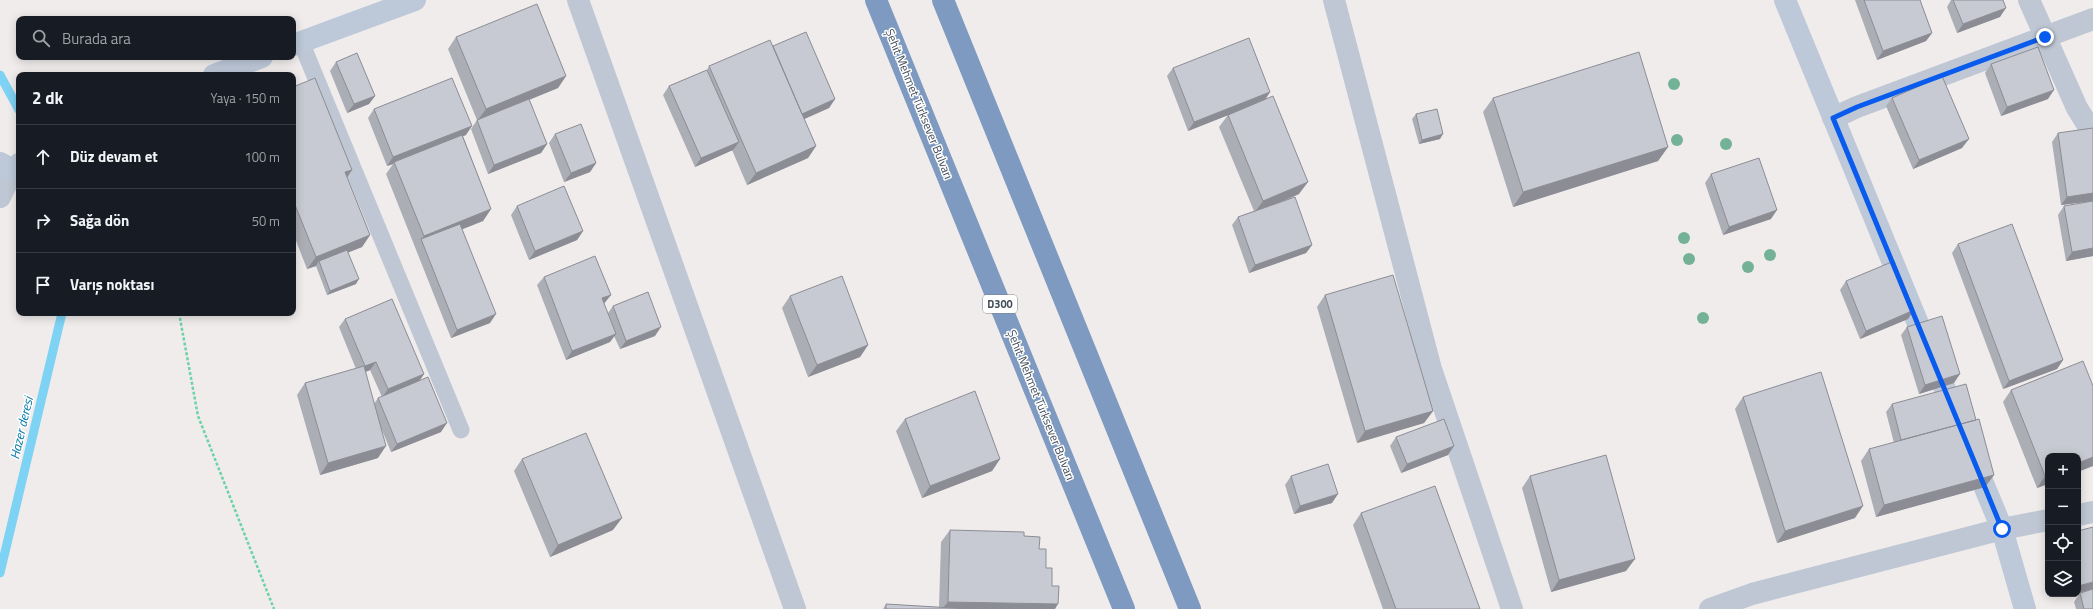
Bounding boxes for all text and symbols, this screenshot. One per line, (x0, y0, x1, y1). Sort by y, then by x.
search box (16, 16, 296, 60)
street label: Şehit Mehmet Türksever Bulvarı (881, 26, 958, 182)
icon: search (30, 27, 52, 49)
text: Burada ara (62, 27, 131, 50)
route end (2036, 28, 2054, 46)
text: 2 dk (32, 85, 63, 111)
text: Yaya · 150 m (211, 88, 280, 108)
text: Düz devam et (70, 145, 158, 168)
icon: ahead (32, 146, 54, 168)
text: 100 m (244, 147, 280, 167)
text: Sağa dön (70, 209, 129, 232)
icon: right (32, 210, 54, 232)
text: 50 m (252, 211, 280, 231)
text: Varış noktası (70, 273, 154, 296)
icon: arrive (32, 274, 54, 296)
road number: D300 (983, 295, 1017, 313)
street label: Şehit Mehmet Türksever Bulvarı (1003, 327, 1080, 483)
water label: Hazer deresi (4, 393, 38, 461)
map controls (2045, 453, 2081, 597)
button: + (2045, 453, 2081, 489)
button: − (2045, 489, 2081, 525)
route start (1993, 520, 2011, 538)
button: locate (2045, 525, 2081, 561)
button: layers (2045, 561, 2081, 597)

